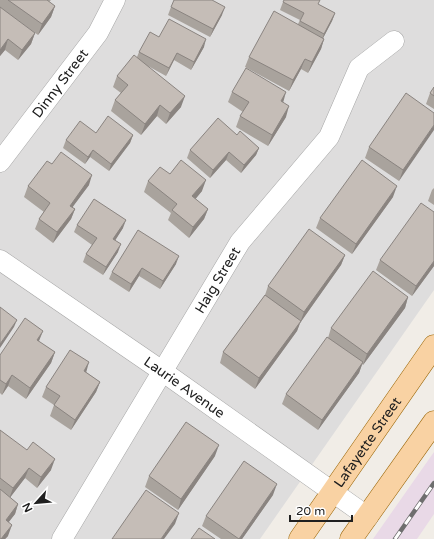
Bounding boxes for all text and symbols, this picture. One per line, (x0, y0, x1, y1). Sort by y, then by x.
street label: Dinny Street (29, 45, 92, 121)
street label: Haig Street (191, 243, 244, 317)
street label: Laurie Avenue (140, 353, 228, 422)
street label: Lafayette Street (330, 393, 405, 491)
north arrow (16, 483, 56, 523)
scale bar (290, 497, 352, 523)
text: N (20, 500, 35, 514)
text: 20 m (296, 504, 325, 518)

